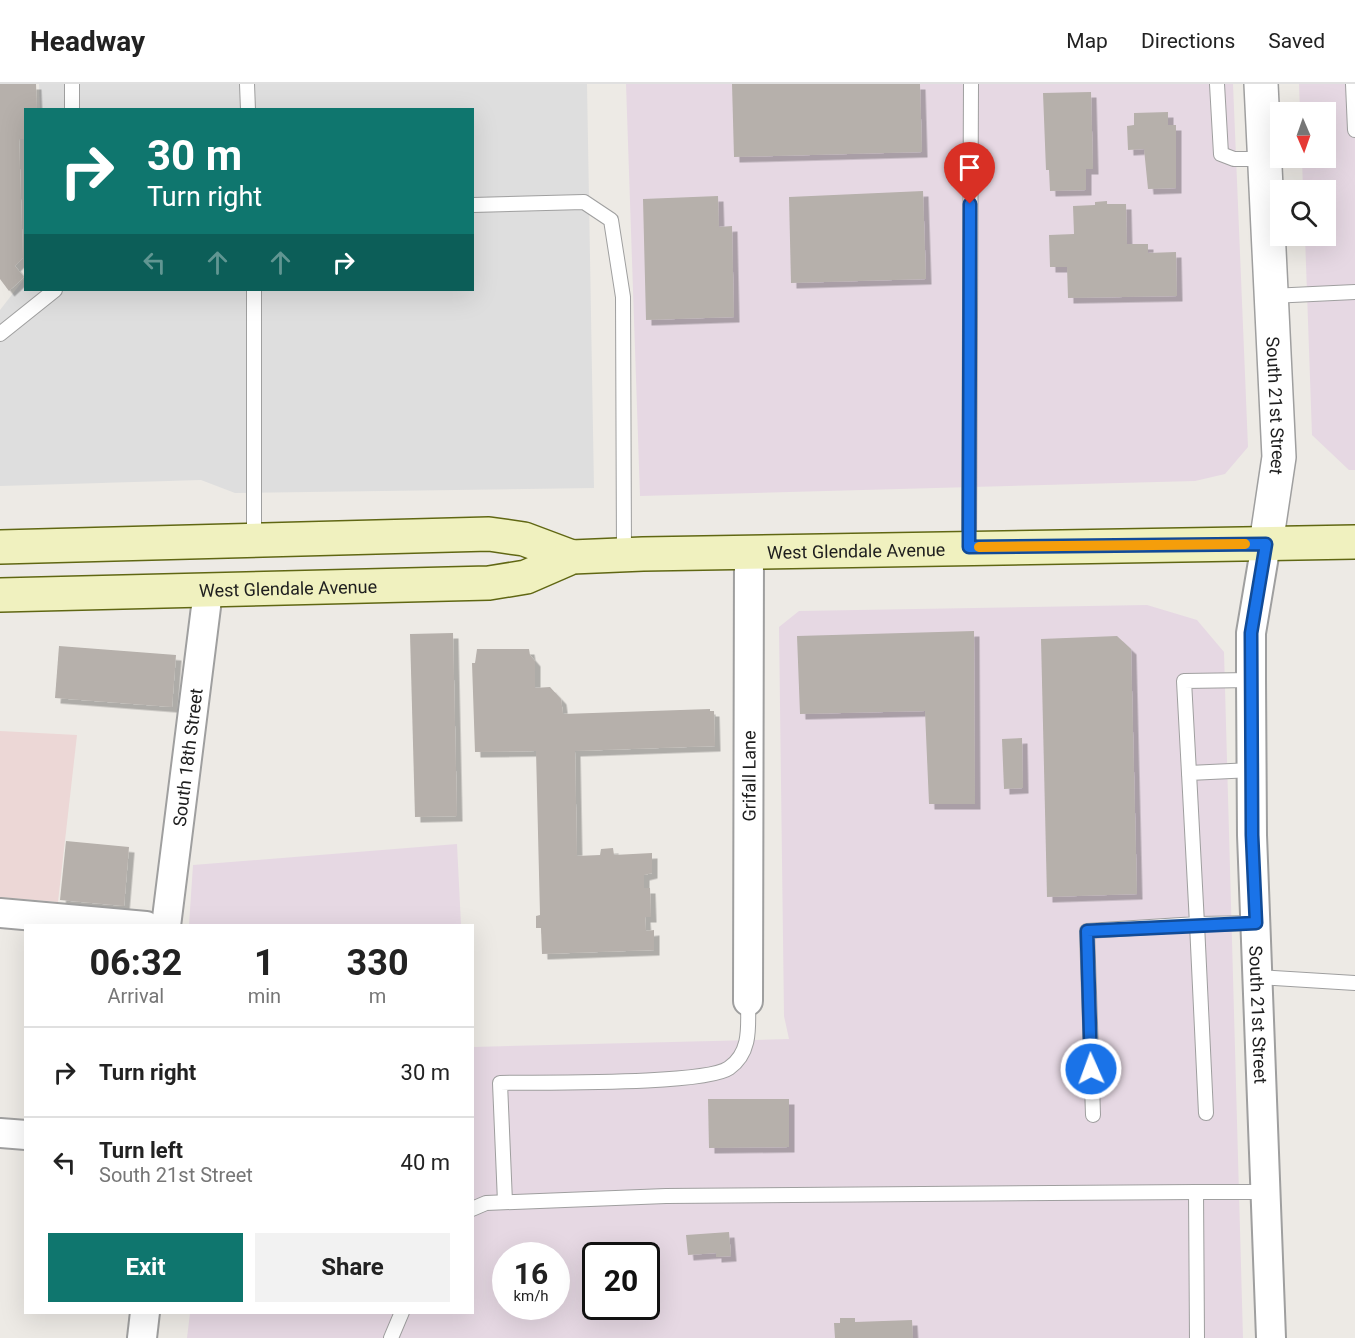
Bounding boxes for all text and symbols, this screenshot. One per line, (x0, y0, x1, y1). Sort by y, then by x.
text: Headway (30, 25, 145, 58)
text: Map (1066, 29, 1108, 53)
text: Directions (1141, 29, 1235, 53)
text: Saved (1268, 29, 1325, 53)
north arrow (1270, 102, 1336, 168)
map controls (1270, 102, 1336, 246)
text: 30 m (147, 131, 242, 180)
icon: right (48, 132, 126, 210)
pin (944, 142, 995, 204)
icon: arrive (953, 151, 986, 184)
button: search (1270, 180, 1336, 246)
text: Turn right (147, 181, 262, 213)
icon: left (138, 246, 171, 279)
icon: ahead (201, 246, 234, 279)
icon: ahead (264, 246, 297, 279)
icon: right (327, 246, 360, 279)
street label: South 21st Street (1263, 336, 1290, 476)
street label: West Glendale Avenue (767, 538, 945, 562)
street label: West Glendale Avenue (199, 575, 377, 601)
street label: South 18th Street (168, 687, 206, 828)
street label: Grifall Lane (738, 730, 759, 822)
text: 06:32 (89, 942, 182, 984)
text: 1 (254, 942, 275, 984)
text: 330 (347, 942, 409, 984)
street label: South 21st Street (1246, 945, 1272, 1084)
text: Arrival (107, 984, 164, 1008)
text: min (248, 984, 281, 1008)
text: m (369, 984, 386, 1008)
position arrow (1059, 1037, 1123, 1101)
icon: right (48, 1056, 81, 1089)
text: Turn right (99, 1060, 196, 1085)
text: 30 m (401, 1060, 450, 1085)
text: Turn left (99, 1138, 183, 1163)
icon: left (48, 1146, 81, 1179)
text: 40 m (401, 1150, 450, 1175)
text: South 21st Street (99, 1163, 253, 1187)
button: Exit (48, 1233, 243, 1302)
button: Share (255, 1233, 450, 1302)
speed limit sign: 20 (582, 1242, 660, 1320)
text: 16 (514, 1256, 548, 1291)
text: km/h (513, 1287, 549, 1305)

